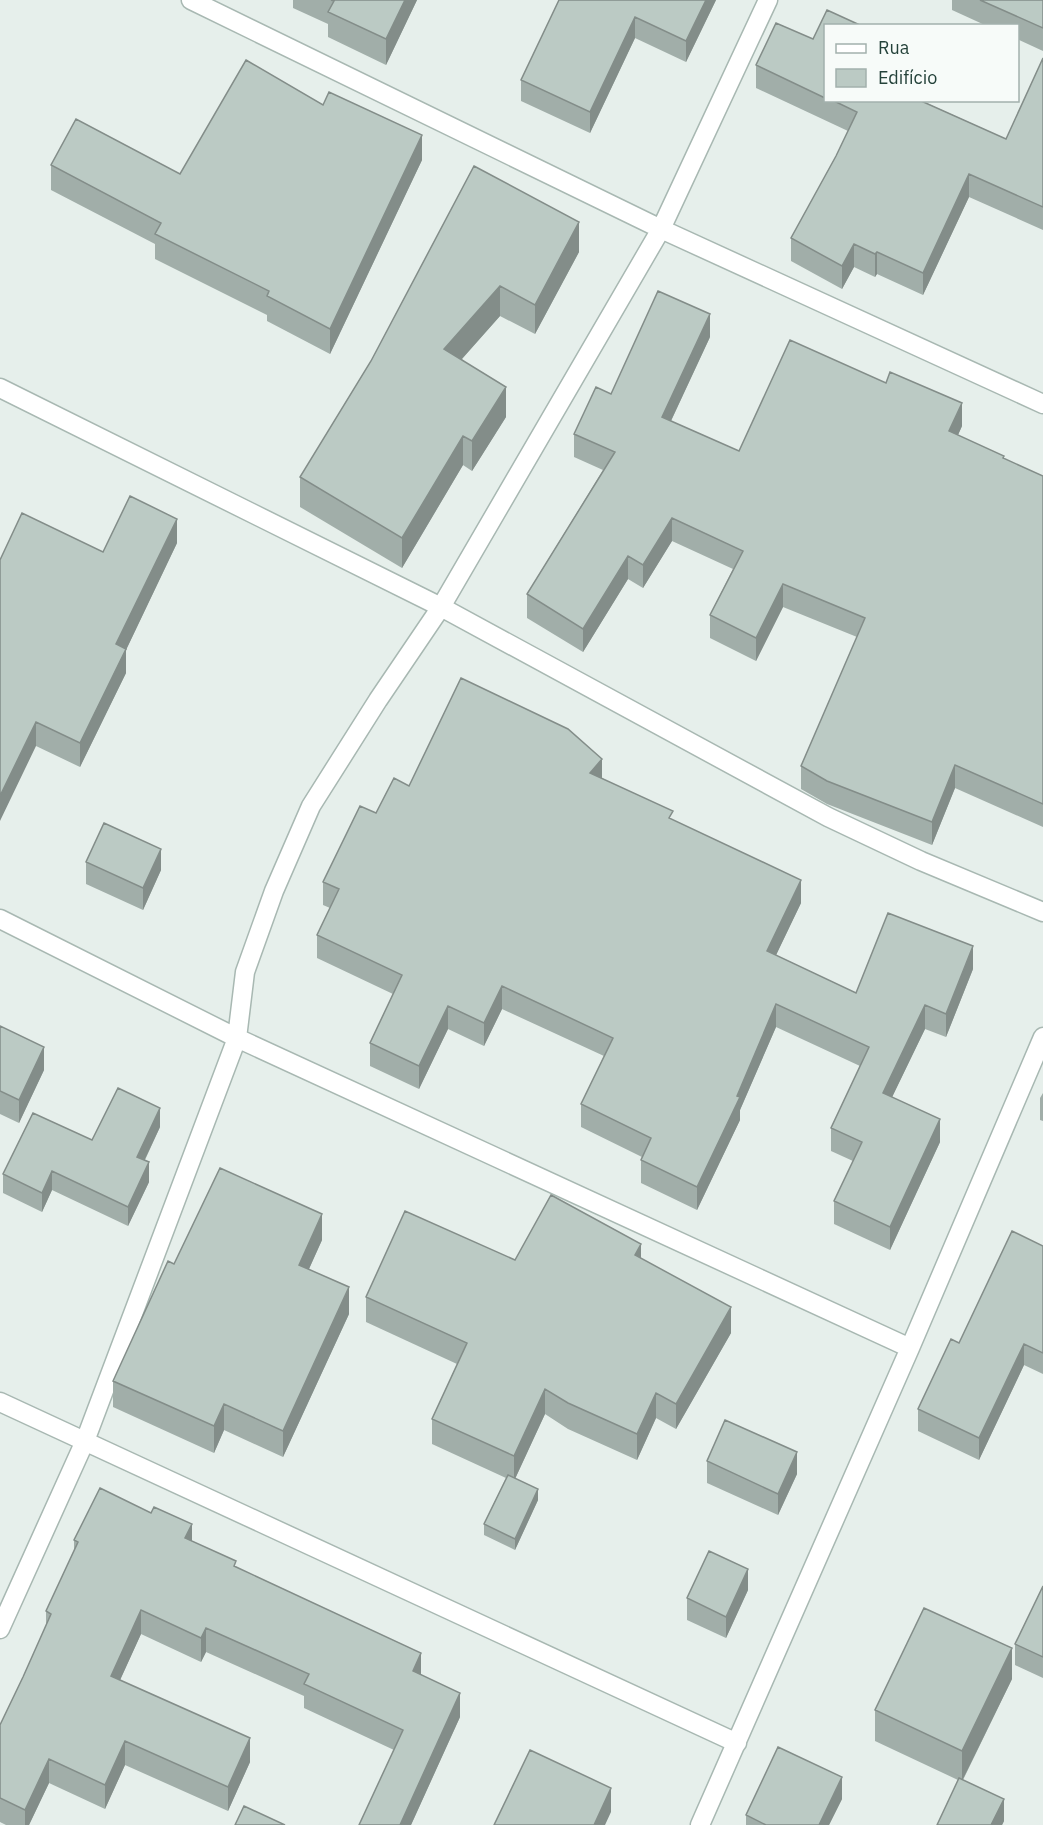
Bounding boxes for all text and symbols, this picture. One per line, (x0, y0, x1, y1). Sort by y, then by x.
legend (824, 24, 1019, 102)
text: Rua (878, 36, 910, 59)
text: Edifício (878, 66, 937, 89)

